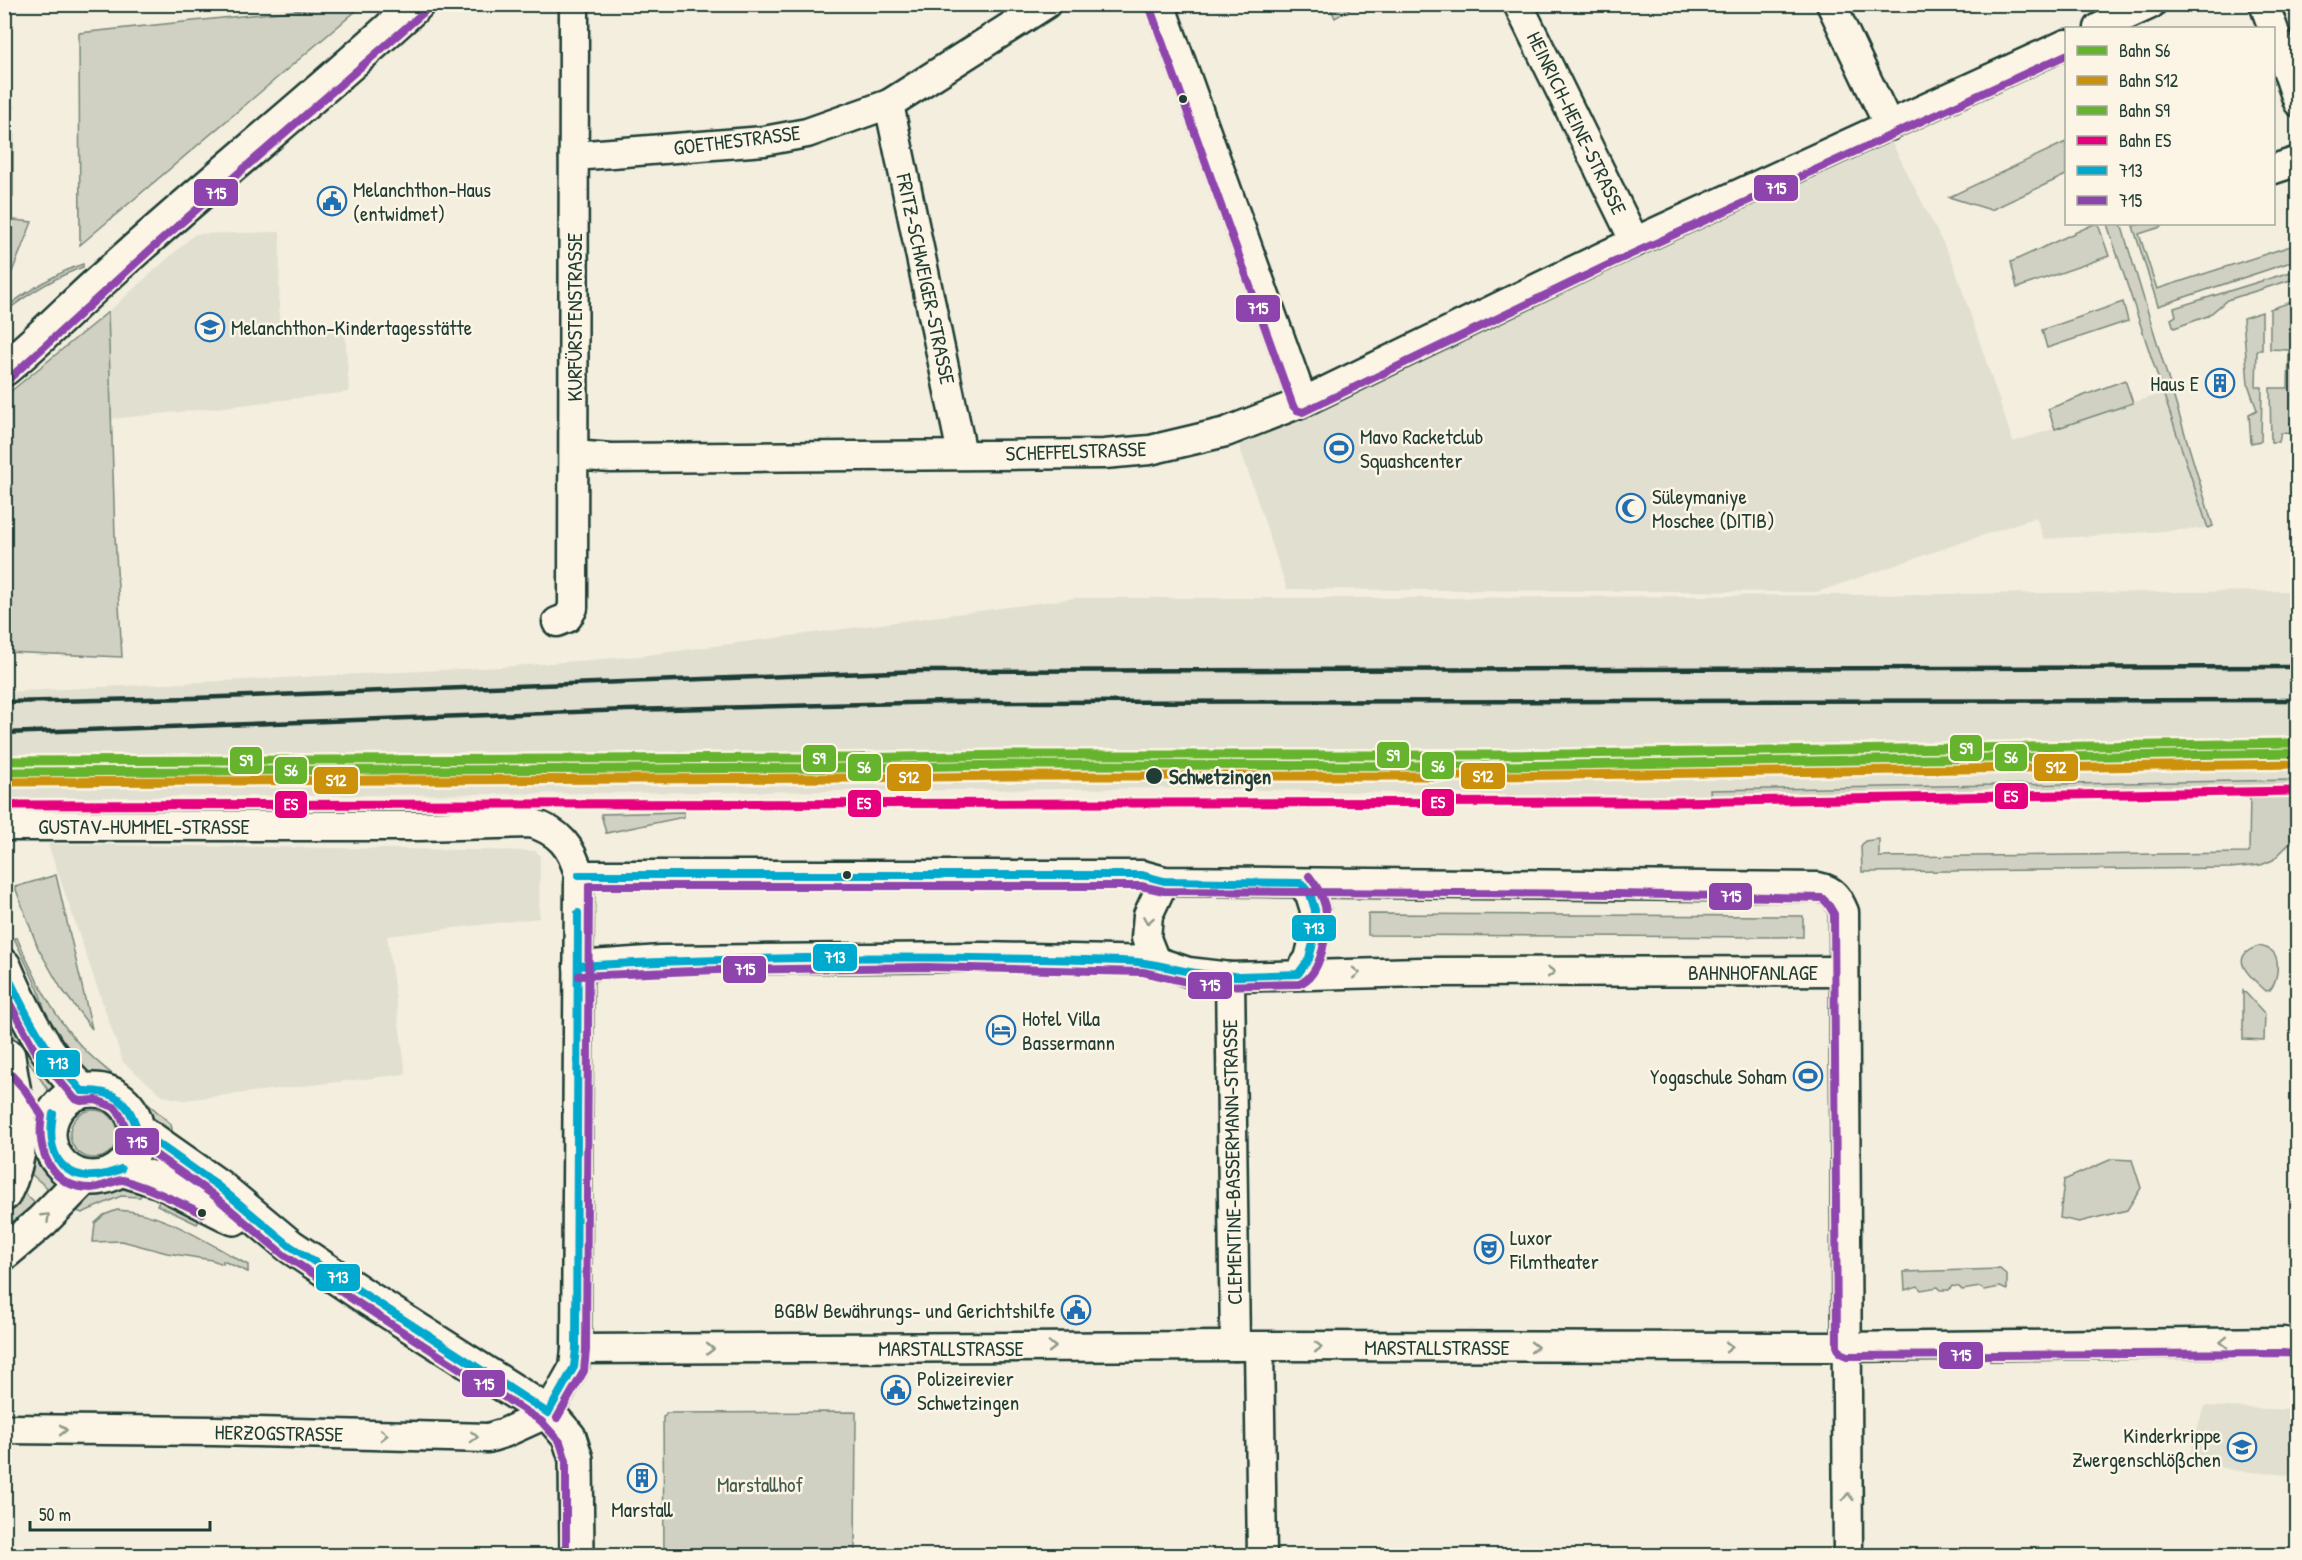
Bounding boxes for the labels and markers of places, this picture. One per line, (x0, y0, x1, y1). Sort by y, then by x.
unlabelled marker (1177, 93, 1189, 105)
place label: Melanchthon-Haus (entwidmet) (353, 175, 491, 228)
public building icon: Melanchthon-Haus (entwidmet) (316, 185, 348, 217)
school or university icon: Melanchthon-Kindertagesstätte (194, 311, 226, 343)
place label: Melanchthon-Kindertagesstätte (231, 313, 472, 342)
building icon: Haus E (2204, 367, 2236, 399)
place label: Haus E (2150, 369, 2199, 398)
place label: Mavo Racketclub Squashcenter (1360, 422, 1483, 475)
sports icon: Mavo Racketclub Squashcenter (1323, 432, 1355, 464)
place label: Süleymaniye Moschee (DITIB) (1652, 482, 1775, 535)
mosque icon: Süleymaniye Moschee (DITIB) (1615, 492, 1647, 524)
place label: Schwetzingen (1169, 762, 1271, 792)
marker: Schwetzingen (1144, 766, 1164, 786)
unlabelled marker (841, 869, 853, 881)
place label: Hotel Villa Bassermann (1022, 1004, 1115, 1057)
hotel icon: Hotel Villa Bassermann (985, 1014, 1017, 1046)
sports icon: Yogaschule Soham (1792, 1060, 1824, 1092)
place label: Yogaschule Soham (1650, 1062, 1787, 1091)
unlabelled marker (196, 1207, 208, 1219)
place label: Luxor Filmtheater (1509, 1223, 1599, 1276)
theatre icon: Luxor Filmtheater (1473, 1233, 1505, 1265)
public building icon: BGBW Bewährungs- und Gerichtshilfe (1060, 1294, 1092, 1326)
place label: BGBW Bewährungs- und Gerichtshilfe (774, 1296, 1055, 1325)
place label: Polizeirevier Schwetzingen (917, 1364, 1019, 1417)
public building icon: Polizeirevier Schwetzingen (880, 1374, 912, 1406)
place label: Kinderkrippe Zwergenschlößchen (2072, 1421, 2221, 1474)
school or university icon: Kinderkrippe Zwergenschlößchen (2226, 1431, 2258, 1463)
building icon: Marstall (626, 1462, 658, 1494)
place label: Marstall (611, 1495, 674, 1524)

